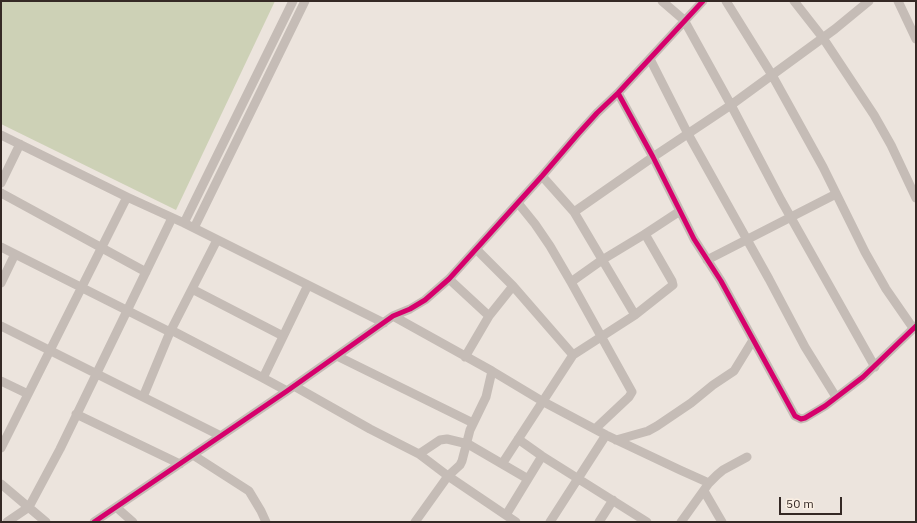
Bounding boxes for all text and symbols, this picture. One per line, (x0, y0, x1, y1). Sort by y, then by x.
scale bar (781, 489, 844, 515)
text: 50 m (786, 496, 814, 511)

